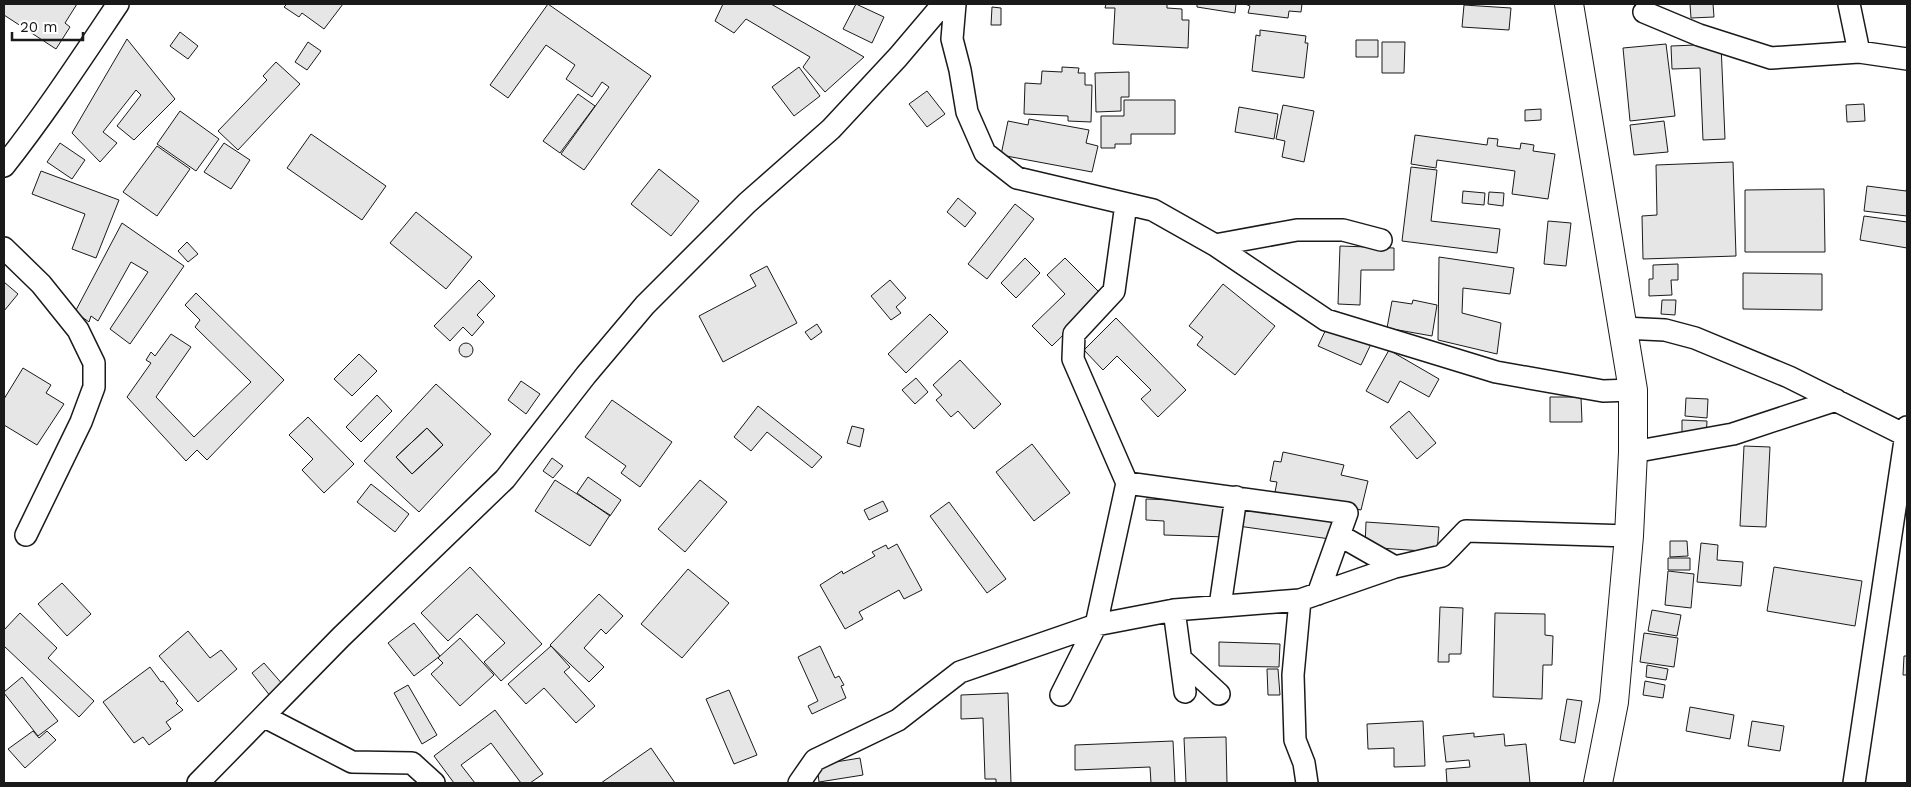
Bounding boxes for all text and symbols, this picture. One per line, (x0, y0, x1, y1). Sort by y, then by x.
scale bar (12, 10, 84, 42)
text: 20 m (20, 18, 58, 36)

